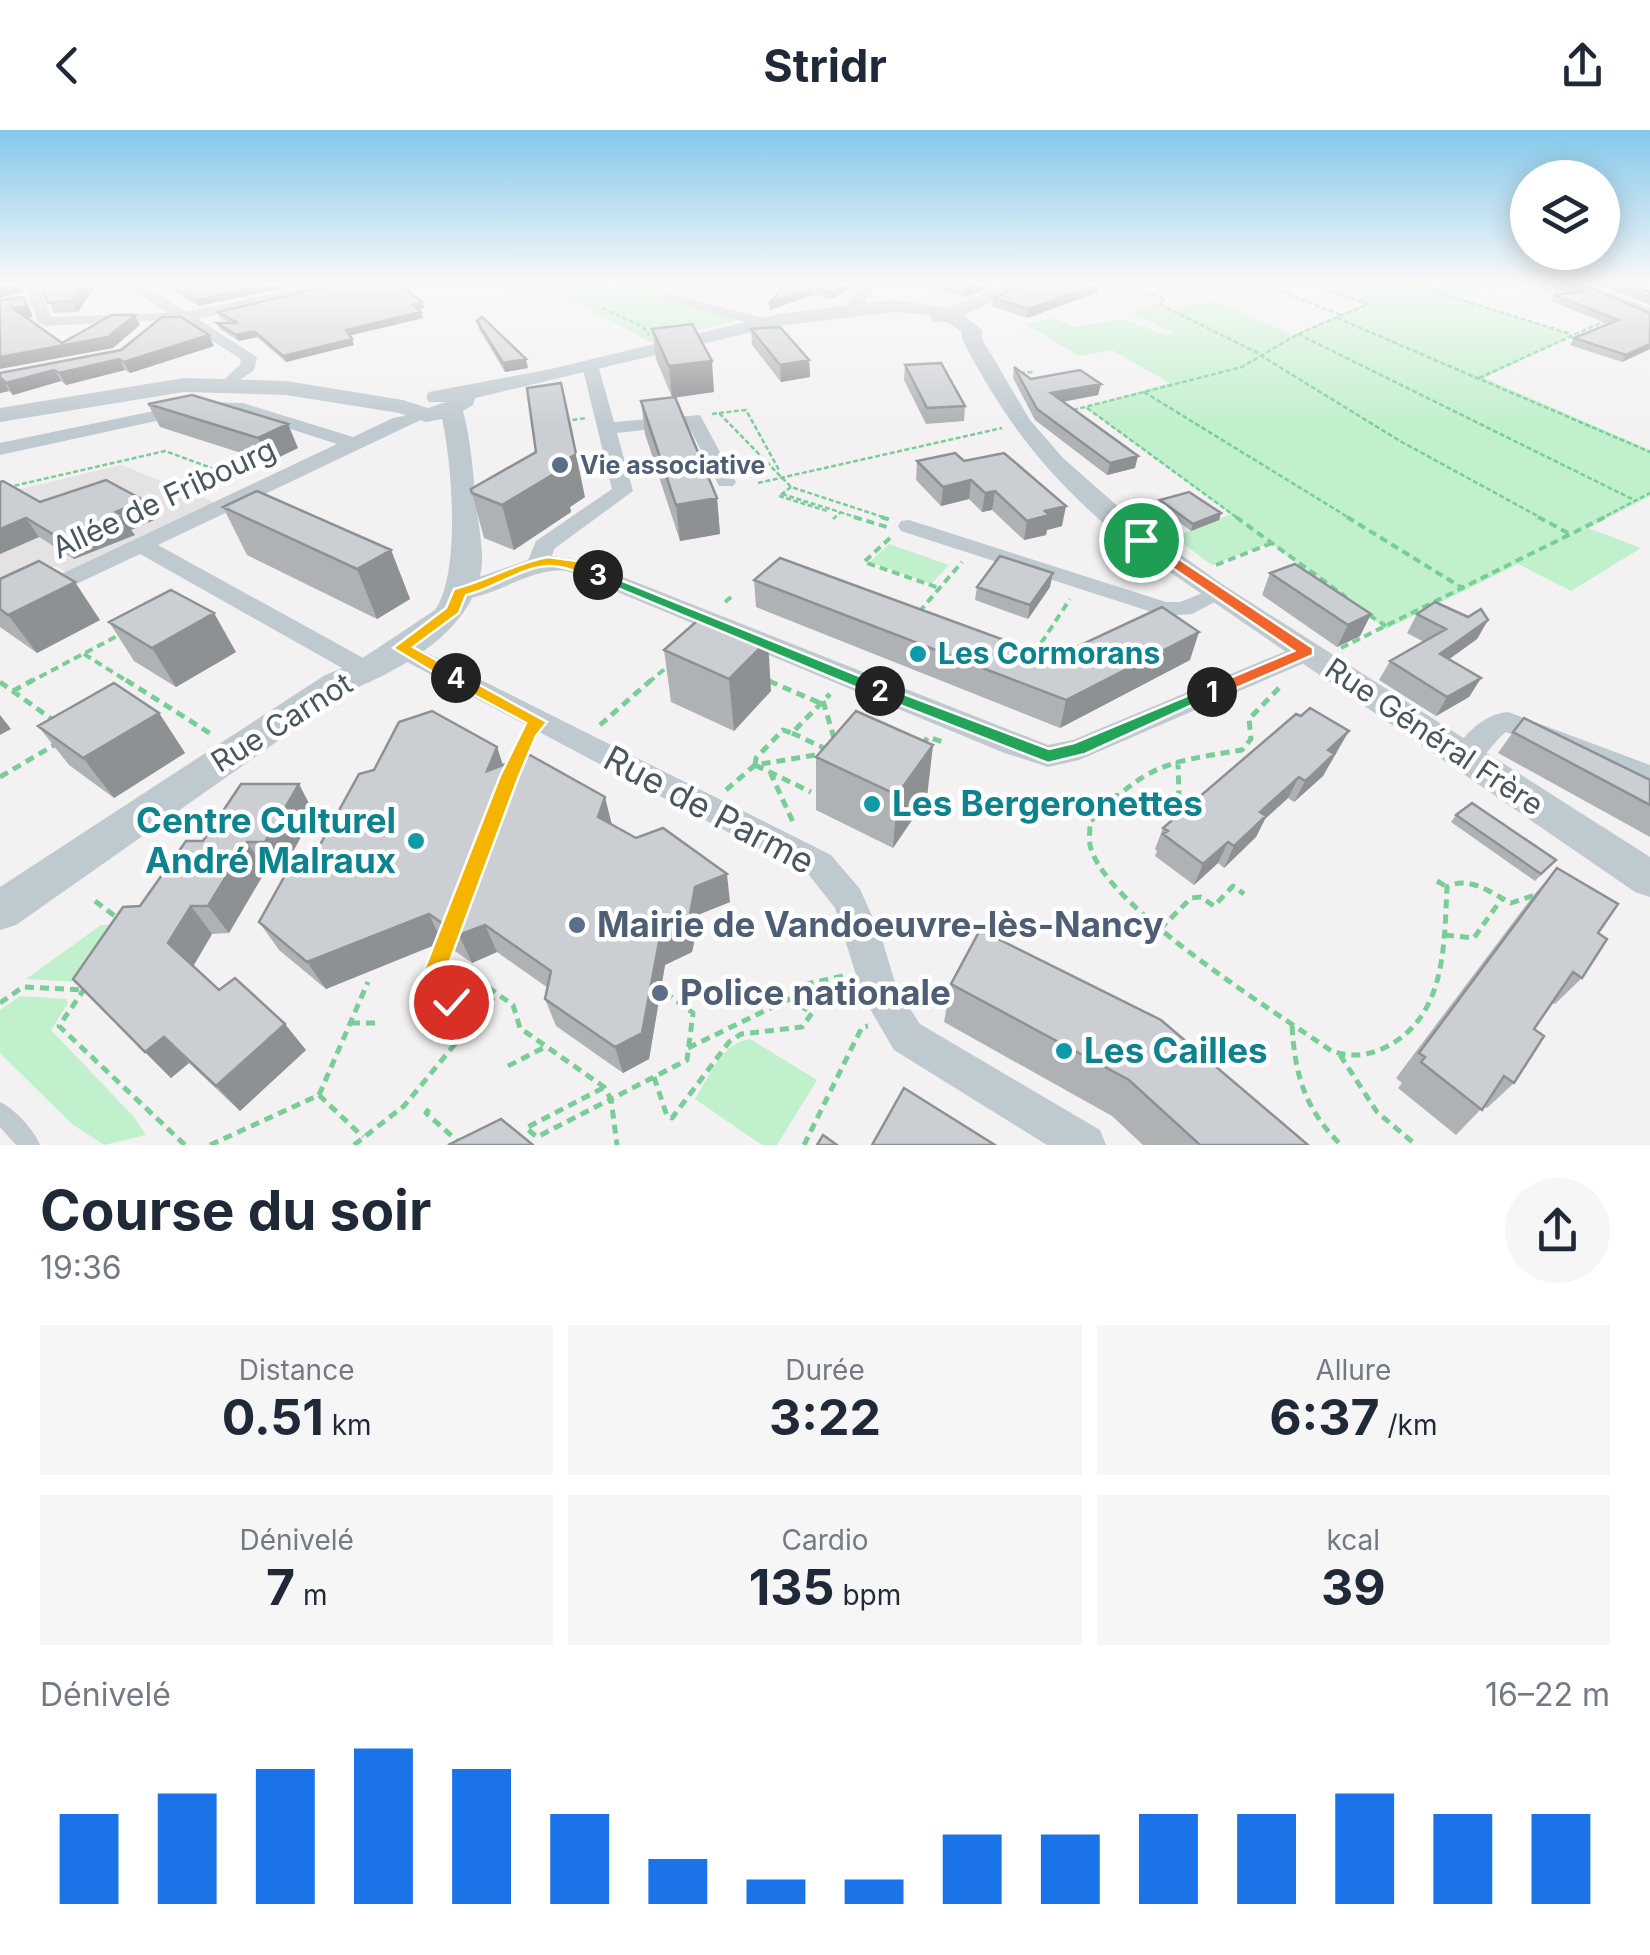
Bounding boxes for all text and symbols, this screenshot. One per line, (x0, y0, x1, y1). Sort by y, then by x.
icon: back (40, 38, 95, 93)
text: Stridr (763, 38, 887, 93)
icon: share (1555, 38, 1610, 93)
map controls (1510, 160, 1620, 270)
button: layers (1510, 160, 1620, 270)
street label: Allée de Fribourg (46, 431, 281, 566)
place label: Vie associative (580, 450, 765, 480)
marker: Vie associative (549, 454, 571, 476)
pin (1099, 498, 1184, 583)
icon: arrive (1114, 513, 1169, 568)
pin: 3 (573, 550, 623, 600)
text: 3 (589, 558, 607, 592)
place label: Les Cormorans (938, 635, 1160, 671)
marker: Les Cormorans (907, 643, 929, 665)
street label: Rue Général Frère (1319, 650, 1550, 822)
pin: 4 (431, 653, 481, 703)
text: 4 (447, 661, 465, 695)
street label: Rue Carnot (204, 665, 359, 780)
pin: 2 (855, 666, 905, 716)
pin: 1 (1187, 667, 1237, 717)
text: 2 (871, 674, 889, 708)
text: 1 (1206, 675, 1218, 709)
street label: Rue de Parme (597, 736, 822, 882)
place label: Les Bergeronettes (892, 782, 1203, 824)
marker: Les Bergeronettes (861, 793, 883, 815)
place label: Centre Culturel André Malraux (136, 799, 396, 881)
marker: Centre Culturel André Malraux (405, 830, 427, 852)
place label: Mairie de Vandoeuvre-lès-Nancy (597, 903, 1164, 945)
marker: Mairie de Vandoeuvre-lès-Nancy (566, 914, 588, 936)
pin (409, 960, 494, 1045)
place label: Police nationale (680, 971, 951, 1013)
icon: check (424, 975, 479, 1030)
marker: Police nationale (649, 982, 671, 1004)
place label: Les Cailles (1084, 1029, 1268, 1071)
marker: Les Cailles (1053, 1040, 1075, 1062)
text: Course du soir (40, 1177, 431, 1243)
button: share (1505, 1178, 1610, 1283)
text: 19:36 (40, 1248, 122, 1287)
text: Distance (239, 1353, 354, 1387)
text: Durée (785, 1353, 865, 1387)
text: Allure (1315, 1353, 1391, 1387)
text: 0.51 (222, 1387, 324, 1447)
text: 3:22 (769, 1387, 881, 1447)
text: 6:37 (1269, 1387, 1380, 1447)
text: km (324, 1408, 372, 1442)
text: /km (1380, 1408, 1438, 1442)
text: Dénivelé (239, 1523, 354, 1557)
text: Cardio (782, 1523, 868, 1557)
text: kcal (1327, 1523, 1380, 1557)
text: 7 (266, 1557, 295, 1617)
text: 135 (749, 1557, 835, 1617)
text: 39 (1321, 1557, 1386, 1617)
text: m (295, 1578, 327, 1612)
text: bpm (835, 1578, 901, 1612)
text: Dénivelé (40, 1675, 171, 1714)
text: 16–22 m (1485, 1675, 1610, 1714)

